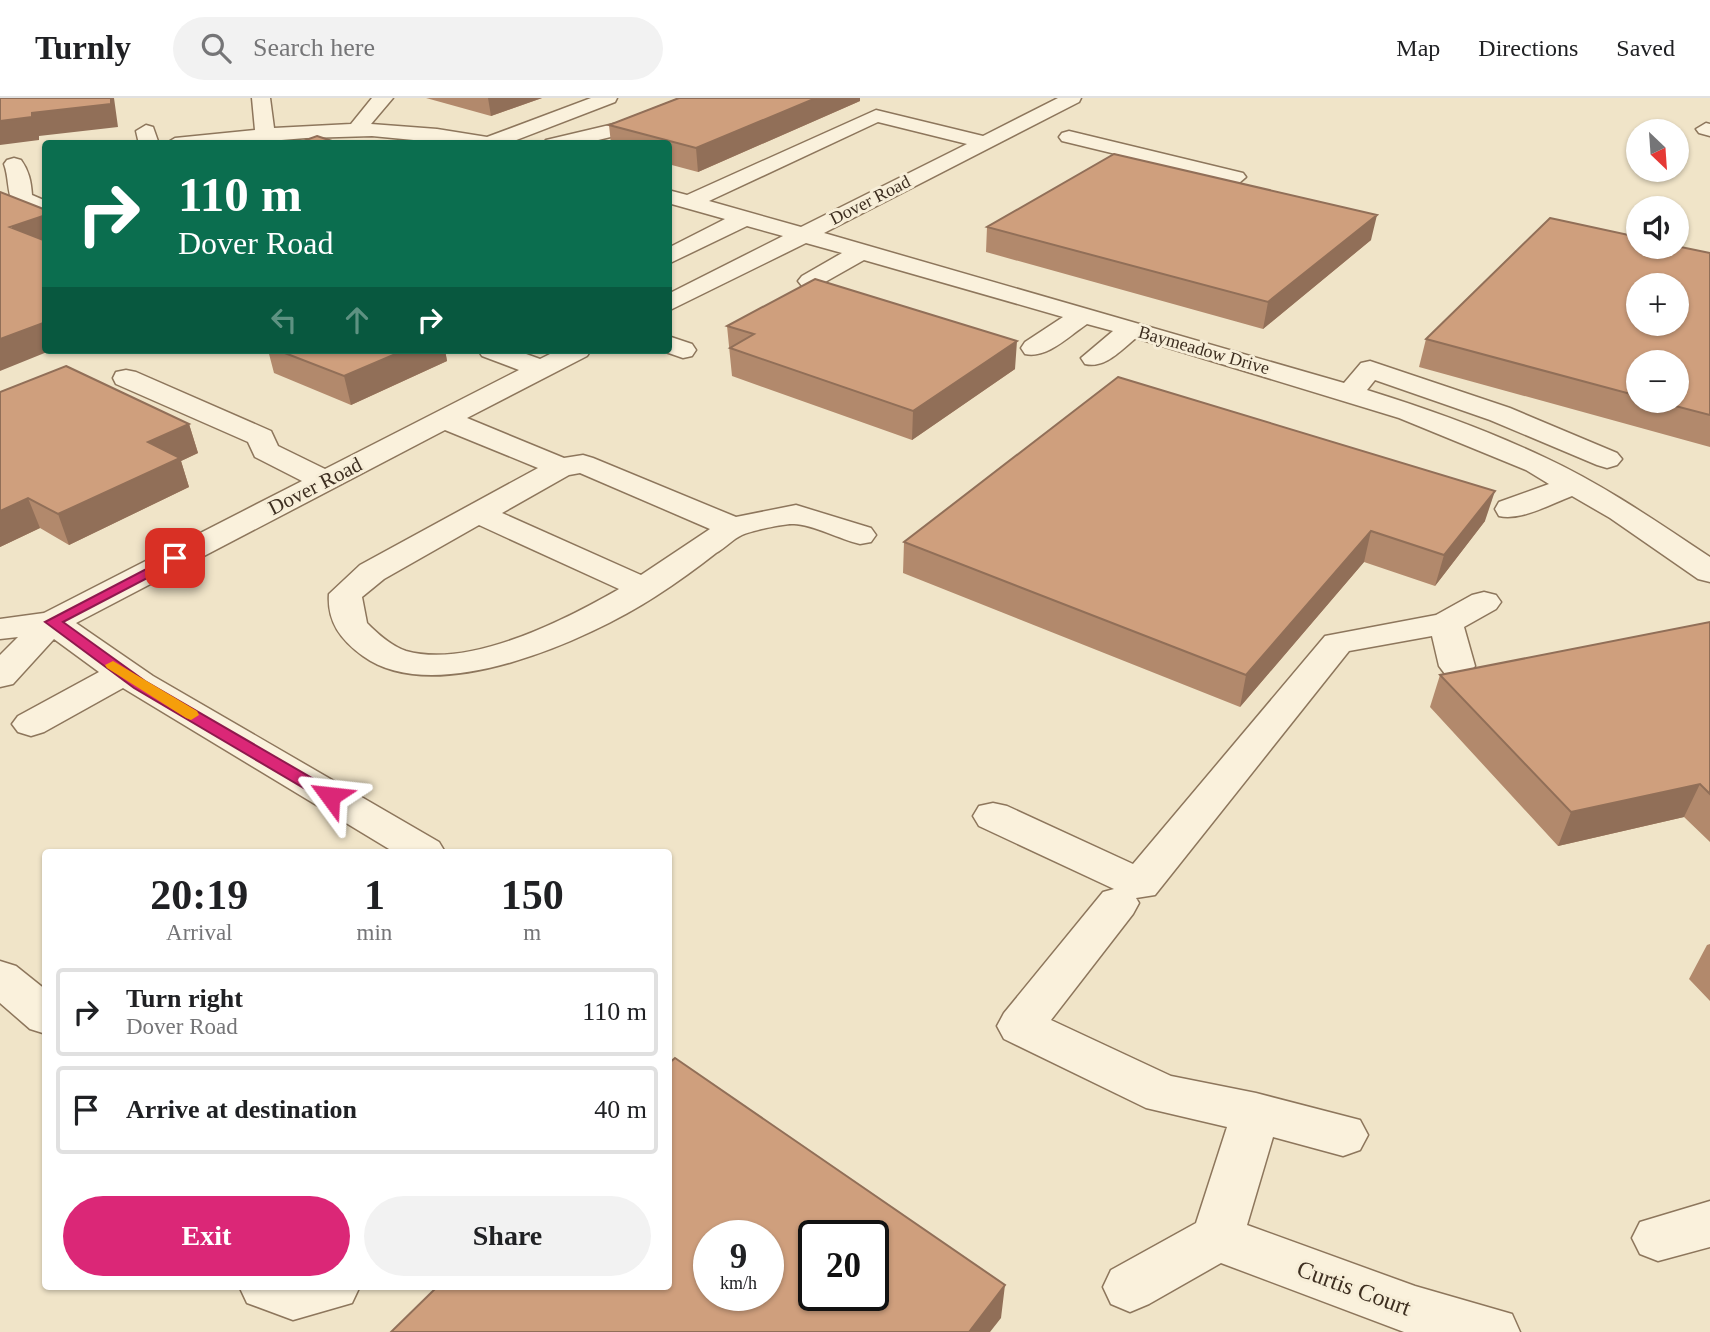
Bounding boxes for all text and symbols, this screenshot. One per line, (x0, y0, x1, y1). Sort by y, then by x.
search box (173, 17, 663, 80)
icon: search (197, 29, 235, 67)
text: Turnly (35, 30, 131, 66)
text: Search here (253, 33, 375, 62)
text: Map (1396, 35, 1440, 61)
text: Directions (1478, 35, 1578, 61)
text: Saved (1616, 35, 1675, 61)
north arrow (1626, 119, 1689, 182)
map controls (1626, 119, 1689, 413)
text: 110 m (178, 167, 302, 222)
icon: right (63, 168, 154, 259)
street label: Dover Road (826, 171, 914, 229)
button: sound (1626, 196, 1689, 259)
text: Dover Road (178, 225, 334, 261)
button: + (1626, 273, 1689, 336)
icon: left (265, 301, 303, 339)
icon: ahead (338, 301, 376, 339)
icon: right (411, 301, 449, 339)
street label: Baymeadow Drive (1136, 322, 1272, 378)
button: − (1626, 350, 1689, 413)
street label: Dover Road (264, 452, 366, 520)
pin (145, 528, 205, 588)
icon: arrive (156, 539, 194, 577)
position arrow (293, 759, 367, 833)
text: 20:19 (150, 872, 248, 918)
text: 1 (364, 872, 385, 918)
text: 150 (501, 872, 564, 918)
text: Arrival (166, 920, 233, 945)
text: min (357, 920, 392, 945)
text: m (523, 920, 541, 945)
text: Turn right (126, 984, 243, 1013)
icon: right (67, 993, 105, 1031)
text: 110 m (582, 997, 647, 1026)
text: Dover Road (126, 1014, 238, 1039)
icon: arrive (67, 1091, 105, 1129)
text: Arrive at destination (126, 1095, 357, 1124)
text: 40 m (594, 1095, 647, 1124)
button: Exit (63, 1196, 350, 1276)
button: Share (364, 1196, 651, 1276)
speed limit sign: 20 (798, 1220, 889, 1311)
text: 9 (730, 1237, 747, 1276)
street label: Curtis Court (1293, 1255, 1415, 1321)
text: km/h (720, 1273, 757, 1293)

